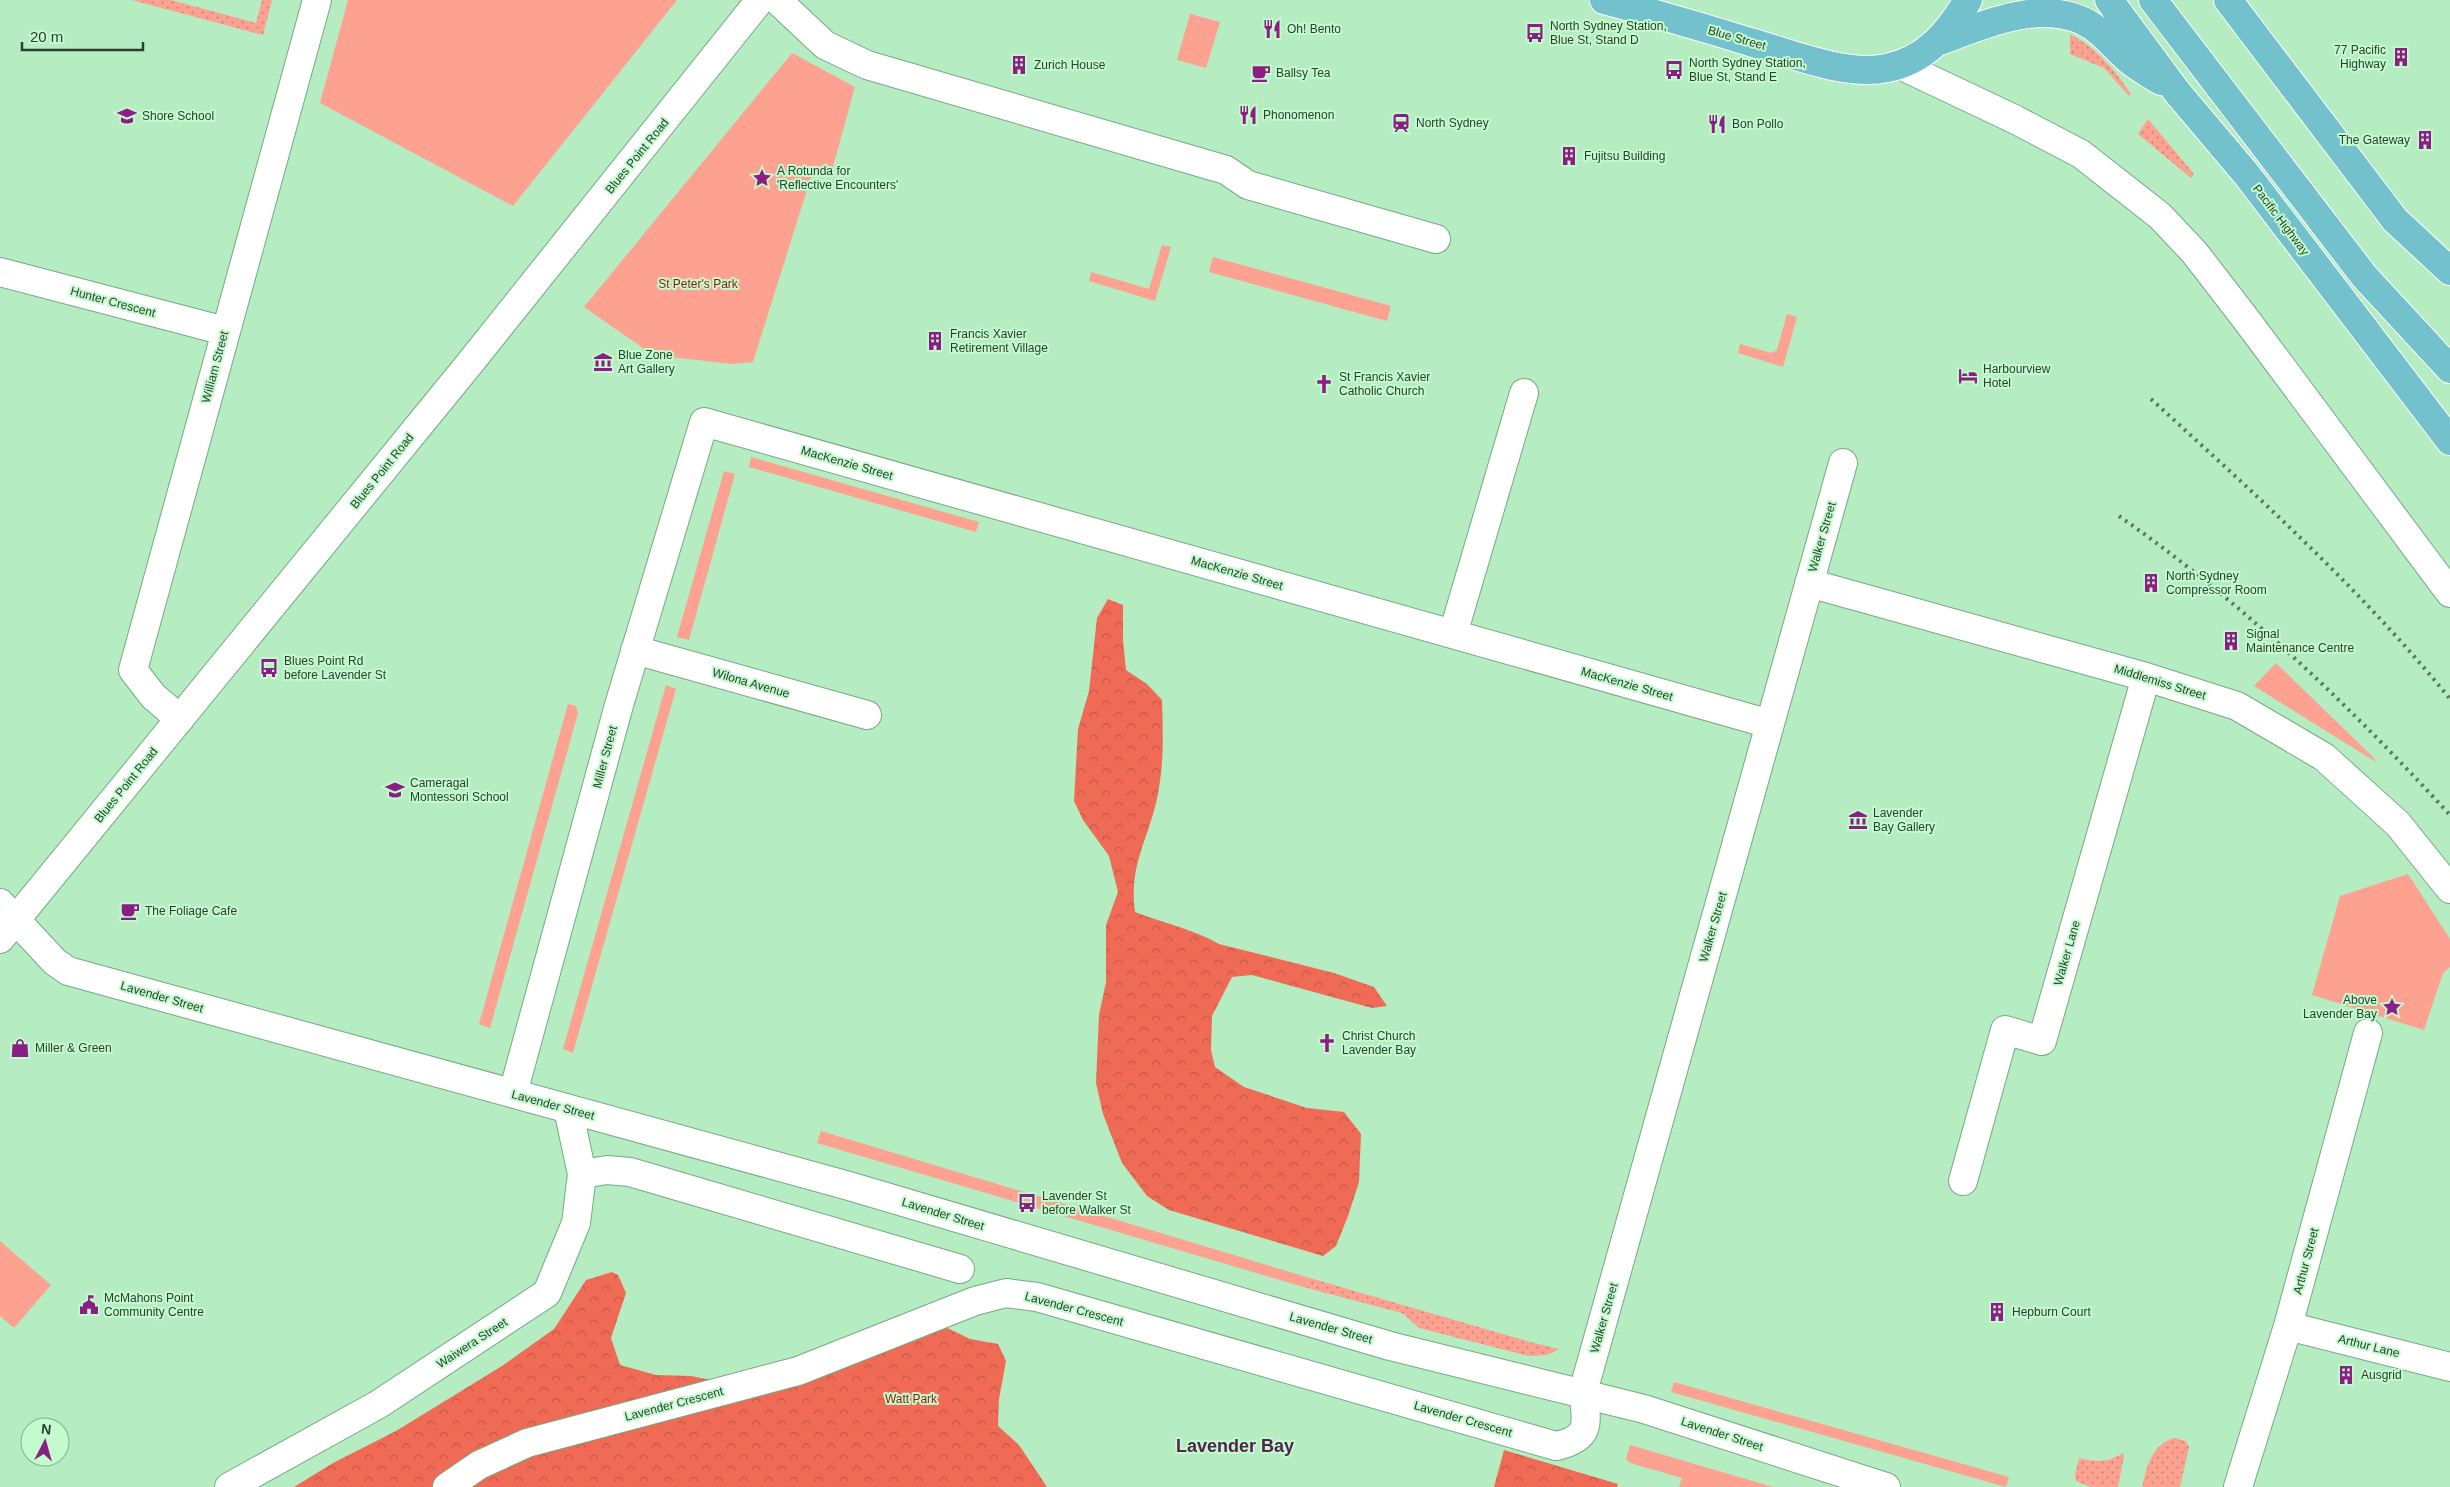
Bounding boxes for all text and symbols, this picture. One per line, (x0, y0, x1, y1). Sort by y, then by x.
restaurant icon: Oh! Bento (1261, 18, 1283, 40)
place label: North Sydney Station, Blue St, Stand D (1550, 19, 1667, 47)
scale bar (22, 20, 144, 52)
place label: Oh! Bento (1287, 22, 1341, 36)
bus stop icon: North Sydney Station, Blue St, Stand D (1524, 22, 1546, 44)
street label: Blue Street (1707, 23, 1768, 53)
text: 20 m (30, 28, 63, 45)
place label: 77 Pacific Highway (2334, 43, 2386, 71)
building icon: 77 Pacific Highway (2390, 46, 2412, 68)
building icon: Zurich House (1008, 54, 1030, 76)
place label: North Sydney Station, Blue St, Stand E (1689, 56, 1806, 84)
place label: Zurich House (1034, 58, 1106, 72)
bus stop icon: North Sydney Station, Blue St, Stand E (1663, 59, 1685, 81)
cafe icon: Ballsy Tea (1250, 62, 1272, 84)
place label: Ballsy Tea (1276, 66, 1331, 80)
restaurant icon: Phonomenon (1237, 104, 1259, 126)
school or university icon: Shore School (116, 105, 138, 127)
place label: Phonomenon (1263, 108, 1334, 122)
place label: Shore School (142, 109, 214, 123)
station icon: North Sydney (1390, 112, 1412, 134)
restaurant icon: Bon Pollo (1706, 113, 1728, 135)
street label: Blues Point Road (602, 116, 672, 196)
place label: North Sydney (1416, 116, 1489, 130)
place label: Bon Pollo (1732, 117, 1784, 131)
building icon: The Gateway (2414, 129, 2436, 151)
place label: The Gateway (2339, 133, 2410, 147)
building icon: Fujitsu Building (1558, 145, 1580, 167)
place label: Fujitsu Building (1584, 149, 1665, 163)
place label: A Rotunda for 'Reflective Encounters' (777, 164, 898, 192)
place icon: A Rotunda for 'Reflective Encounters' (751, 167, 773, 189)
street label: Pacific Highway (2250, 182, 2312, 258)
park label: St Peter's Park (658, 277, 739, 291)
street label: Hunter Crescent (69, 284, 158, 320)
place label: Francis Xavier Retirement Village (950, 327, 1048, 355)
street label: William Street (199, 329, 232, 405)
building icon: Francis Xavier Retirement Village (924, 330, 946, 352)
place label: Blue Zone Art Gallery (618, 348, 675, 376)
museum icon: Blue Zone Art Gallery (592, 351, 614, 373)
place label: Harbourview Hotel (1983, 362, 2051, 390)
hotel icon: Harbourview Hotel (1957, 365, 1979, 387)
place label: St Francis Xavier Catholic Church (1339, 370, 1430, 398)
church icon: St Francis Xavier Catholic Church (1313, 373, 1335, 395)
street label: Blues Point Road (347, 431, 417, 511)
street label: MacKenzie Street (800, 443, 895, 483)
street label: Walker Street (1805, 500, 1839, 574)
street label: MacKenzie Street (1190, 553, 1285, 593)
place label: North Sydney Compressor Room (2166, 569, 2267, 597)
building icon: North Sydney Compressor Room (2140, 572, 2162, 594)
place label: Signal Maintenance Centre (2246, 627, 2354, 655)
building icon: Signal Maintenance Centre (2220, 630, 2242, 652)
place label: Blues Point Rd before Lavender St (284, 654, 387, 682)
bus stop icon: Blues Point Rd before Lavender St (258, 657, 280, 679)
street label: Middlemiss Street (2112, 661, 2208, 703)
street label: MacKenzie Street (1580, 664, 1675, 704)
street label: Wilona Avenue (711, 665, 792, 701)
street label: Miller Street (590, 724, 620, 790)
street label: Blues Point Road (91, 745, 161, 825)
place label: Cameragal Montessori School (410, 776, 509, 804)
school or university icon: Cameragal Montessori School (384, 779, 406, 801)
place label: Lavender Bay Gallery (1873, 806, 1935, 834)
museum icon: Lavender Bay Gallery (1847, 809, 1869, 831)
street label: Walker Street (1696, 890, 1730, 964)
cafe icon: The Foliage Cafe (119, 900, 141, 922)
place label: The Foliage Cafe (145, 904, 237, 918)
street label: Walker Lane (2051, 919, 2083, 987)
street label: Lavender Street (119, 979, 206, 1016)
place label: Above Lavender Bay (2303, 993, 2377, 1021)
place icon: Above Lavender Bay (2381, 996, 2403, 1018)
place label: Christ Church Lavender Bay (1342, 1029, 1416, 1057)
church icon: Christ Church Lavender Bay (1316, 1032, 1338, 1054)
shop icon: Miller & Green (9, 1037, 31, 1059)
place label: Miller & Green (35, 1041, 112, 1055)
street label: Lavender Street (510, 1087, 597, 1123)
place label: Lavender St before Walker St (1042, 1189, 1132, 1217)
bus stop icon: Lavender St before Walker St (1016, 1192, 1038, 1214)
street label: Lavender Street (900, 1195, 987, 1233)
street label: Arthur Street (2290, 1226, 2322, 1296)
street label: Walker Street (1587, 1281, 1621, 1355)
street label: Lavender Crescent (1023, 1289, 1125, 1329)
place label: McMahons Point Community Centre (104, 1291, 204, 1319)
public building icon: McMahons Point Community Centre (78, 1294, 100, 1316)
building icon: Hepburn Court (1986, 1301, 2008, 1323)
place label: Hepburn Court (2012, 1305, 2091, 1319)
street label: Lavender Street (1288, 1310, 1375, 1347)
street label: Waiwera Street (434, 1315, 511, 1371)
street label: Arthur Lane (2337, 1332, 2401, 1360)
building icon: Ausgrid (2335, 1364, 2357, 1386)
place label: Ausgrid (2361, 1368, 2402, 1382)
street label: Lavender Crescent (623, 1384, 725, 1424)
park label: Watt Park (885, 1392, 938, 1406)
street label: Lavender Crescent (1412, 1398, 1514, 1440)
street label: Lavender Street (1679, 1414, 1765, 1454)
north arrow (20, 1417, 70, 1467)
text: N (40, 1421, 52, 1438)
district label: Lavender Bay (1176, 1436, 1294, 1456)

